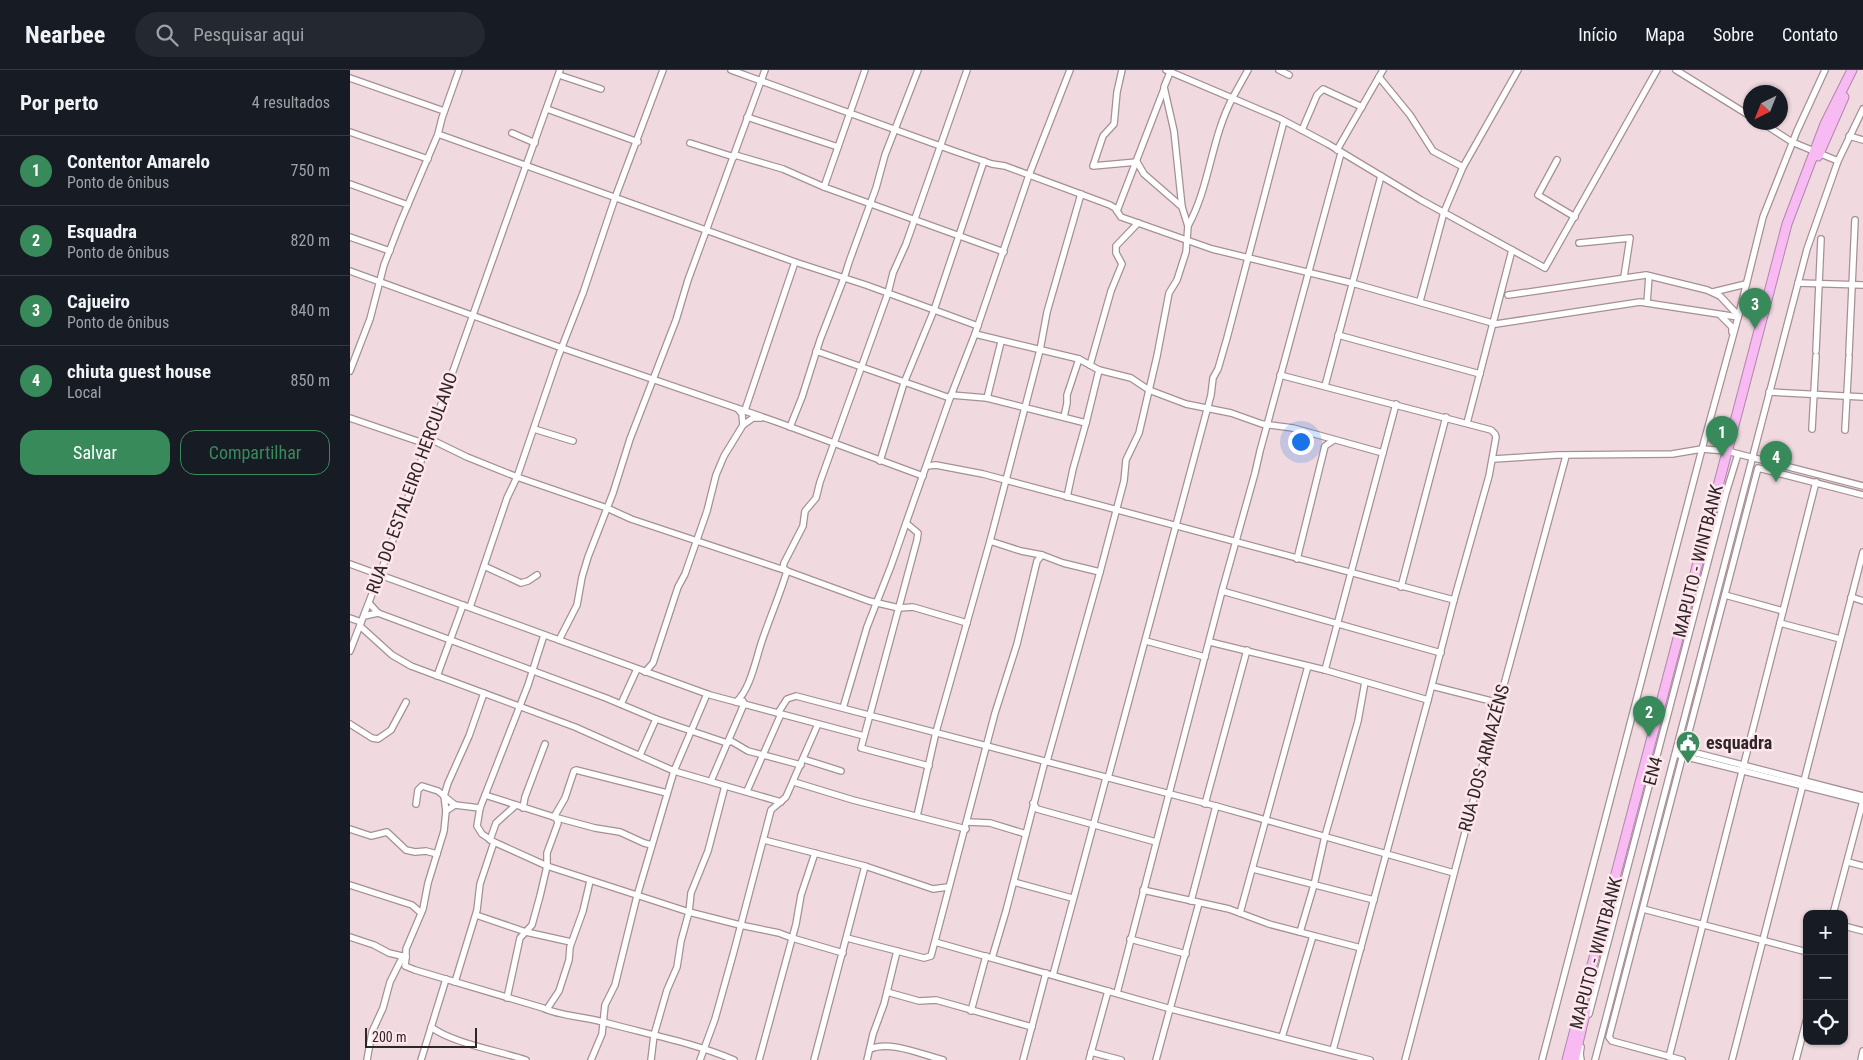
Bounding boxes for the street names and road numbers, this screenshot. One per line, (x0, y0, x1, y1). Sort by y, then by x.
street label: RUA DO ESTALEIRO HERCULANO (362, 369, 461, 596)
street label: MAPUTO - WINTBANK (1668, 482, 1727, 639)
street label: RUA DOS ARMAZÉNS (1454, 682, 1513, 834)
street label: EN4 (1639, 754, 1666, 788)
street label: MAPUTO - WINTBANK (1565, 874, 1626, 1031)

